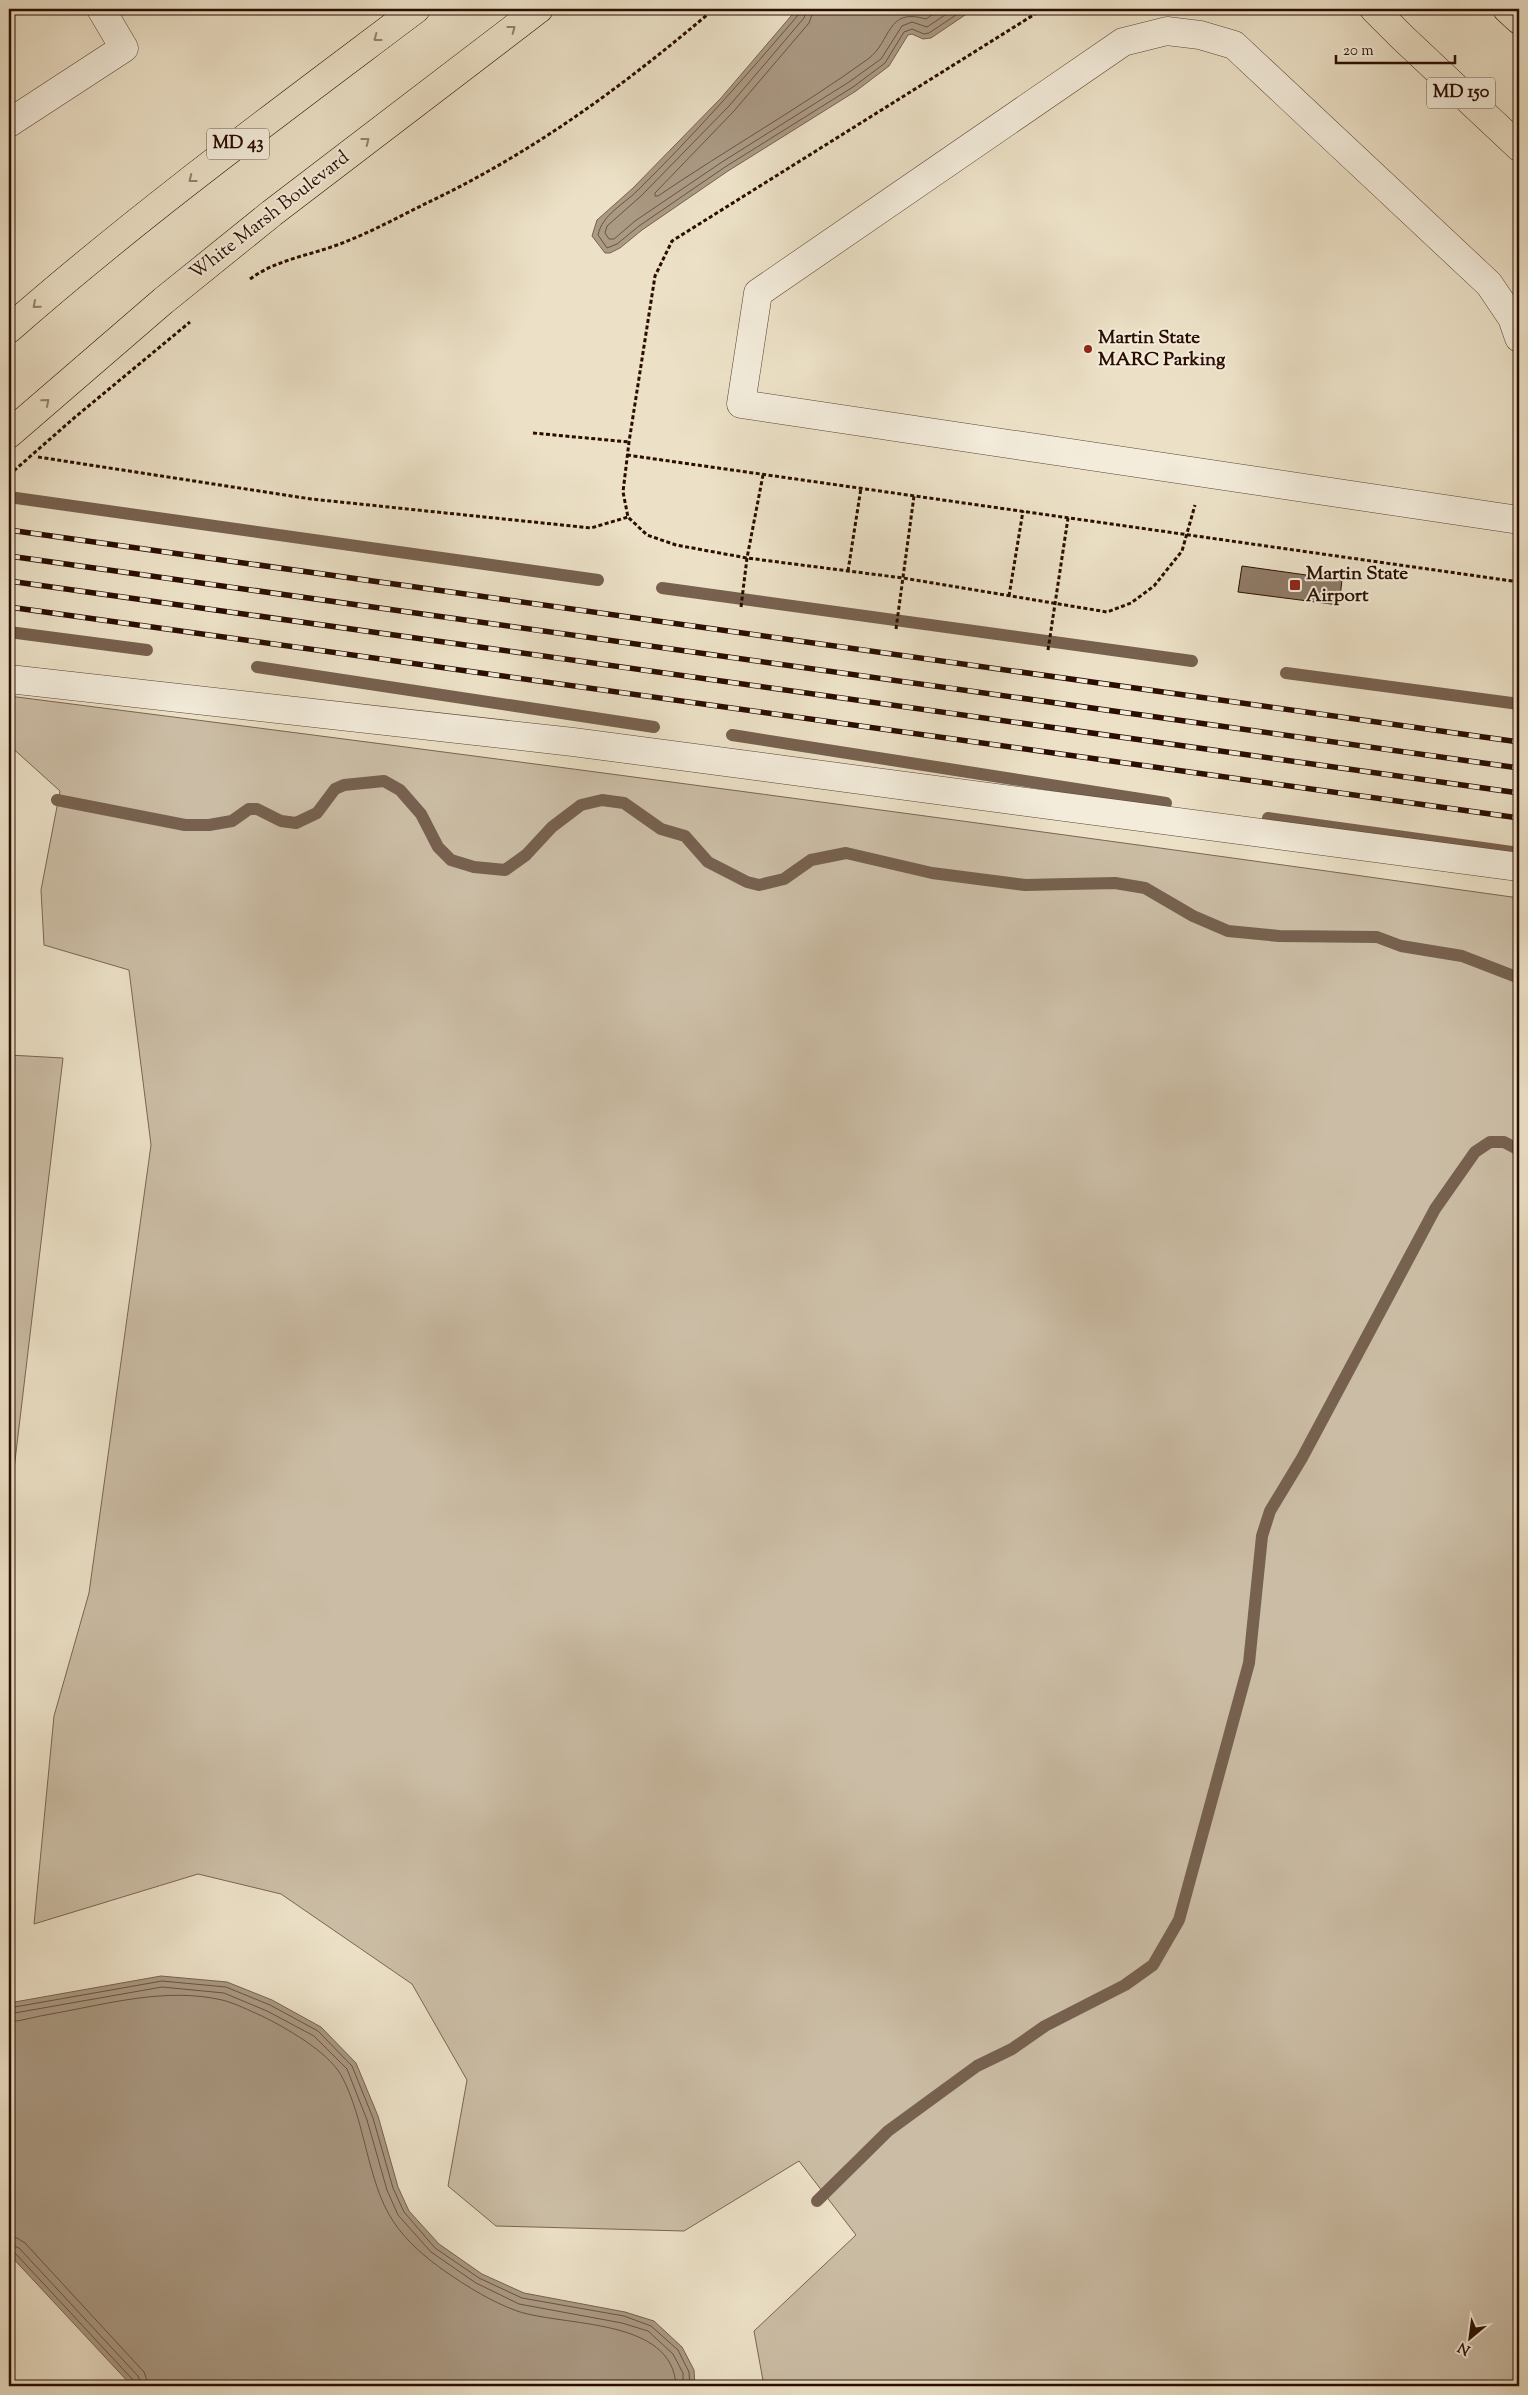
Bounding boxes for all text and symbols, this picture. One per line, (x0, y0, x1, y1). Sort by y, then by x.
one-way arrow (506, 26, 516, 35)
scale bar (1336, 32, 1454, 64)
one-way arrow (374, 33, 383, 41)
text: 20 m (1343, 41, 1374, 62)
road number: MD 150 (1427, 78, 1495, 109)
road number: MD 43 (207, 128, 269, 160)
one-way arrow (360, 138, 369, 146)
street label: White Marsh Boulevard (184, 145, 356, 287)
one-way arrow (189, 174, 198, 182)
one-way arrow (32, 299, 41, 308)
place label: Martin State MARC Parking (1098, 325, 1226, 374)
marker: Martin State MARC Parking (1082, 343, 1094, 355)
one-way arrow (40, 399, 49, 408)
place label: Martin State Airport (1306, 561, 1408, 610)
marker: Martin State Airport (1288, 578, 1302, 592)
north arrow (1446, 2312, 1496, 2362)
text: N (1455, 2336, 1474, 2359)

